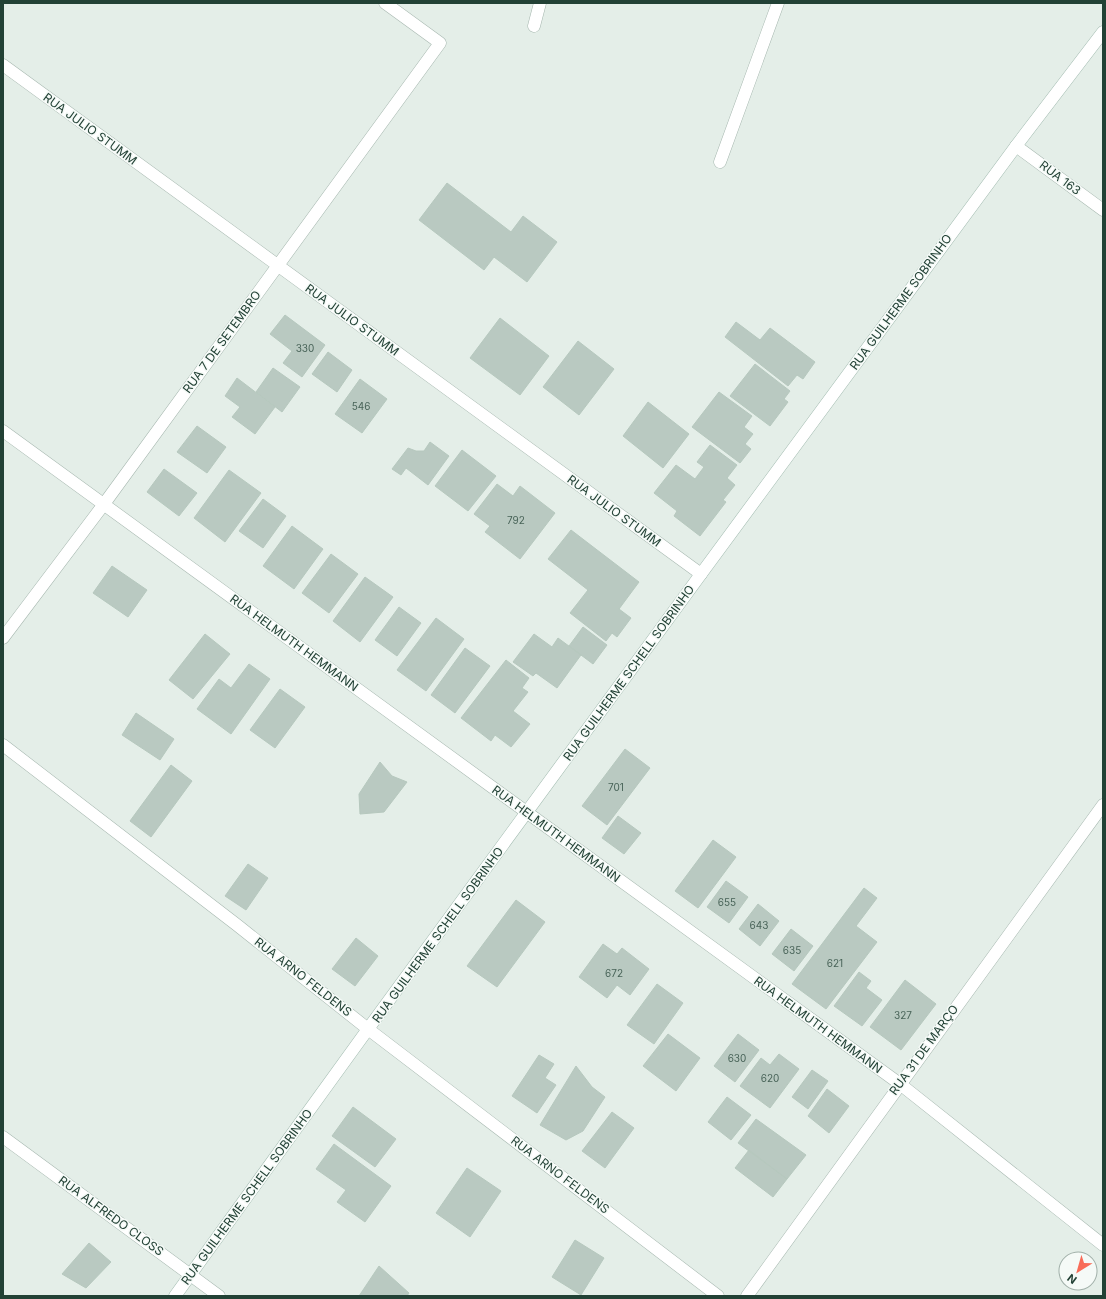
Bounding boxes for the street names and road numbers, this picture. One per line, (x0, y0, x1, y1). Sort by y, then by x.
street label: RUA JULIO STUMM (40, 89, 140, 168)
street label: RUA 163 (1037, 157, 1084, 198)
street label: RUA GUILHERME SOBRINHO (846, 231, 955, 372)
street label: RUA JULIO STUMM (302, 280, 402, 359)
street label: RUA 7 DE SETEMBRO (179, 288, 264, 396)
street label: RUA JULIO STUMM (564, 471, 664, 550)
street label: RUA GUILHERME SCHELL SOBRINHO (560, 582, 697, 764)
street label: RUA HELMUTH HEMMANN (227, 591, 361, 694)
street label: RUA HELMUTH HEMMANN (489, 782, 623, 885)
street label: RUA GUILHERME SCHELL SOBRINHO (369, 844, 506, 1026)
street label: RUA ARNO FELDENS (252, 934, 355, 1019)
street label: RUA HELMUTH HEMMANN (751, 973, 885, 1076)
street label: RUA 31 DE MARÇO (886, 1002, 961, 1098)
street label: RUA GUILHERME SCHELL SOBRINHO (178, 1106, 315, 1288)
street label: RUA ARNO FELDENS (508, 1133, 613, 1217)
street label: RUA ALFREDO CLOSS (56, 1172, 167, 1259)

